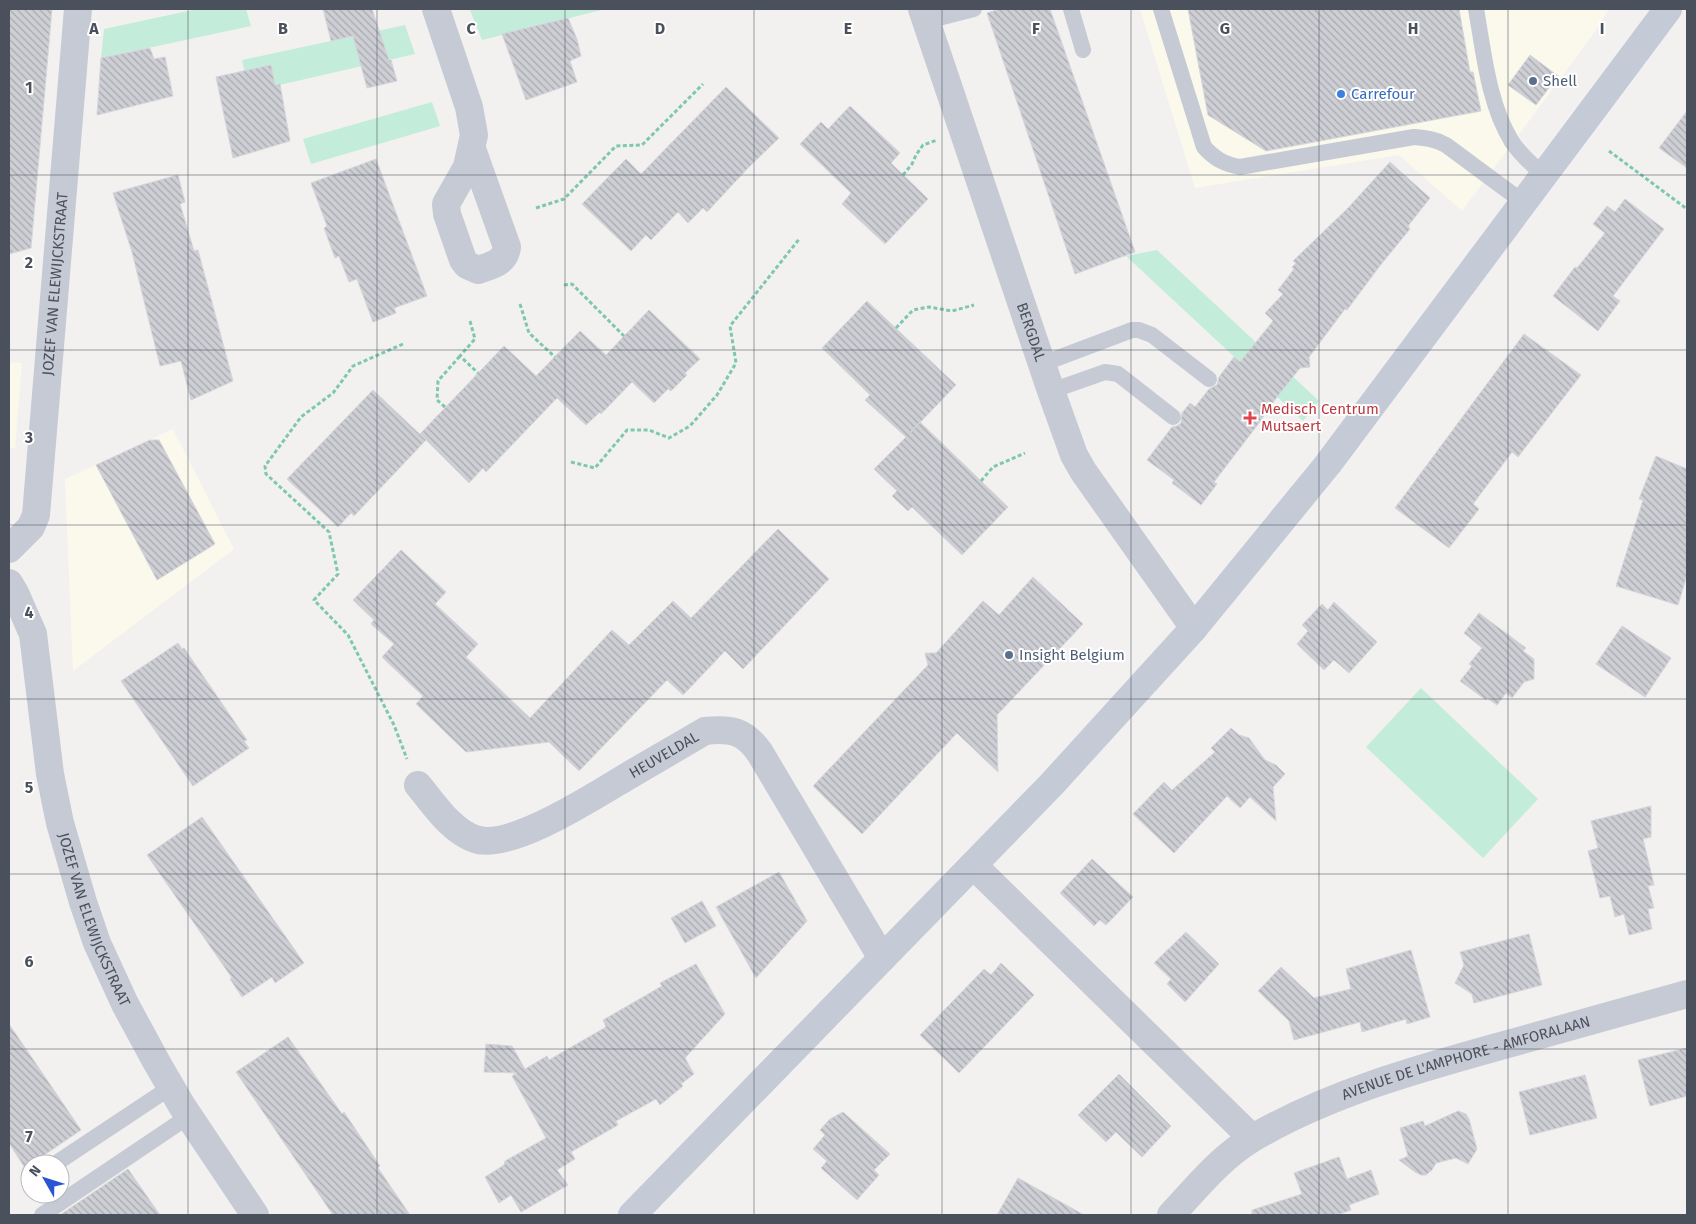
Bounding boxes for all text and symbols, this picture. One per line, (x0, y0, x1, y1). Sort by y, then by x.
text: A (88, 19, 99, 38)
text: B (278, 19, 288, 38)
text: C (466, 19, 476, 38)
text: D (655, 19, 665, 38)
text: E (844, 19, 852, 38)
text: F (1032, 19, 1040, 38)
text: G (1220, 19, 1230, 38)
text: H (1408, 19, 1418, 38)
text: I (1600, 19, 1604, 38)
place label: Shell (1543, 72, 1578, 90)
marker: Shell (1527, 75, 1539, 87)
text: 1 (25, 78, 33, 97)
place label: Carrefour (1351, 85, 1415, 103)
marker: Carrefour (1335, 88, 1347, 100)
street label: JOZEF VAN ELEWIJCKSTRAAT (39, 191, 72, 376)
text: 2 (25, 253, 33, 272)
street label: BERGDAL (1013, 300, 1050, 364)
place label: Medisch Centrum Mutsaert (1261, 400, 1379, 435)
marker: Medisch Centrum Mutsaert (1243, 411, 1257, 425)
text: 3 (24, 428, 33, 447)
text: 4 (24, 603, 34, 622)
place label: Insight Belgium (1019, 646, 1125, 664)
marker: Insight Belgium (1003, 649, 1015, 661)
street label: HEUVELDAL (626, 727, 703, 782)
text: 5 (25, 778, 34, 797)
street label: JOZEF VAN ELEWIJCKSTRAAT (54, 831, 134, 1010)
text: 6 (24, 952, 34, 971)
street label: AVENUE DE L'AMPHORE - AMFORALAAN (1339, 1012, 1592, 1104)
text: 7 (25, 1127, 33, 1146)
north arrow (20, 1154, 70, 1204)
text: N (26, 1162, 45, 1180)

